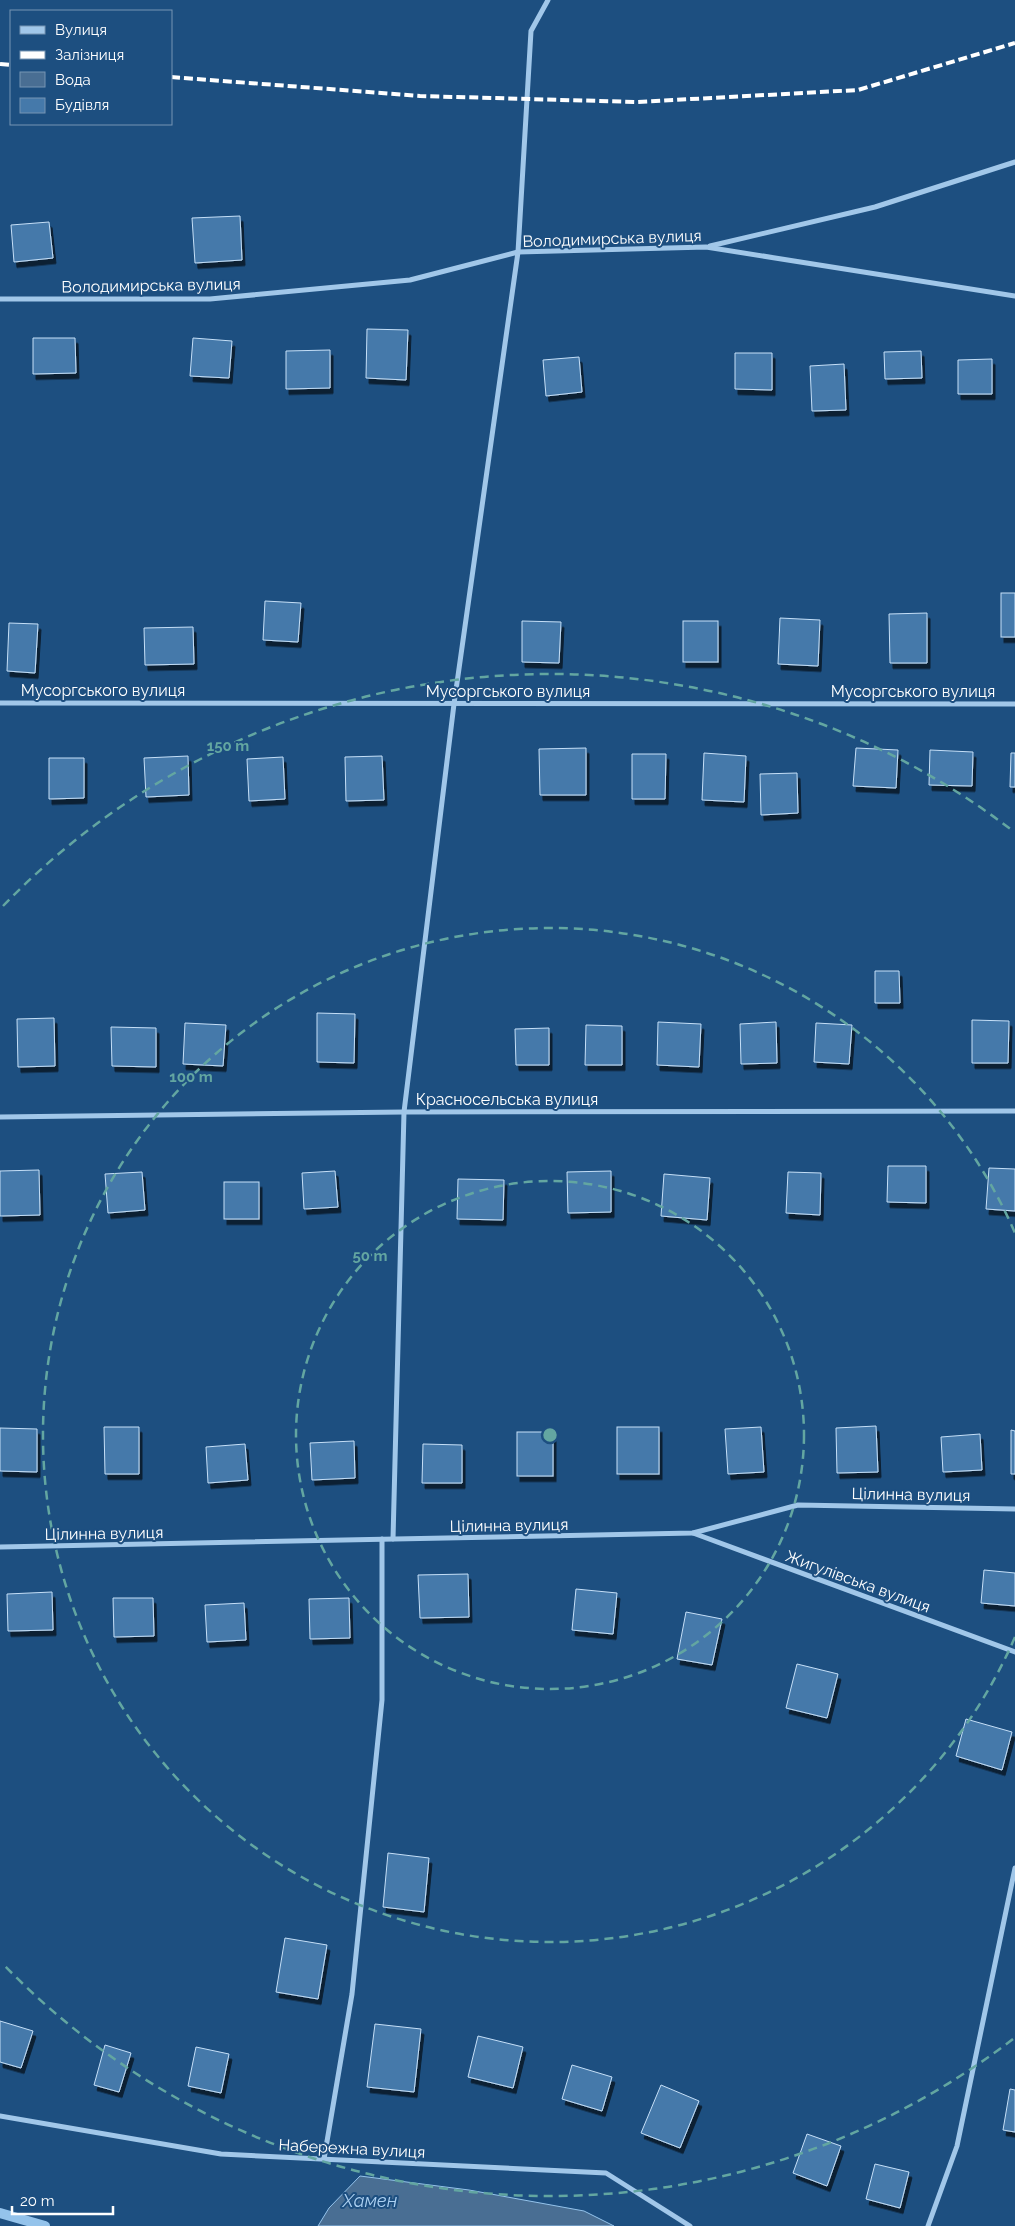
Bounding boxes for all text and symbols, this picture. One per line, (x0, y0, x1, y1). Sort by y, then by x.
legend (10, 10, 172, 125)
text: Вулиця (55, 21, 107, 39)
text: Залізниця (55, 46, 124, 64)
text: Вода (55, 71, 91, 89)
text: Будівля (55, 96, 109, 114)
street label: Володимирська вулиця (522, 226, 702, 251)
street label: Володимирська вулиця (61, 274, 241, 297)
street label: Мусоргського вулиця (21, 681, 185, 700)
street label: Мусоргського вулиця (426, 682, 590, 701)
street label: Мусоргського вулиця (831, 682, 995, 701)
text: 150 m (207, 737, 249, 755)
text: 100 m (169, 1068, 213, 1086)
street label: Красносельська вулиця (416, 1090, 598, 1109)
text: 50 m (352, 1247, 388, 1265)
centre of rings (541, 1426, 559, 1444)
street label: Цілинна вулиця (851, 1484, 970, 1505)
street label: Цілинна вулиця (450, 1515, 569, 1536)
street label: Цілинна вулиця (45, 1523, 164, 1544)
street label: Жигулівська вулиця (783, 1546, 933, 1617)
street label: Набережна вулиця (278, 2135, 426, 2162)
scale bar (12, 2184, 114, 2216)
water label: Хамен (342, 2190, 398, 2211)
text: 20 m (20, 2192, 55, 2210)

